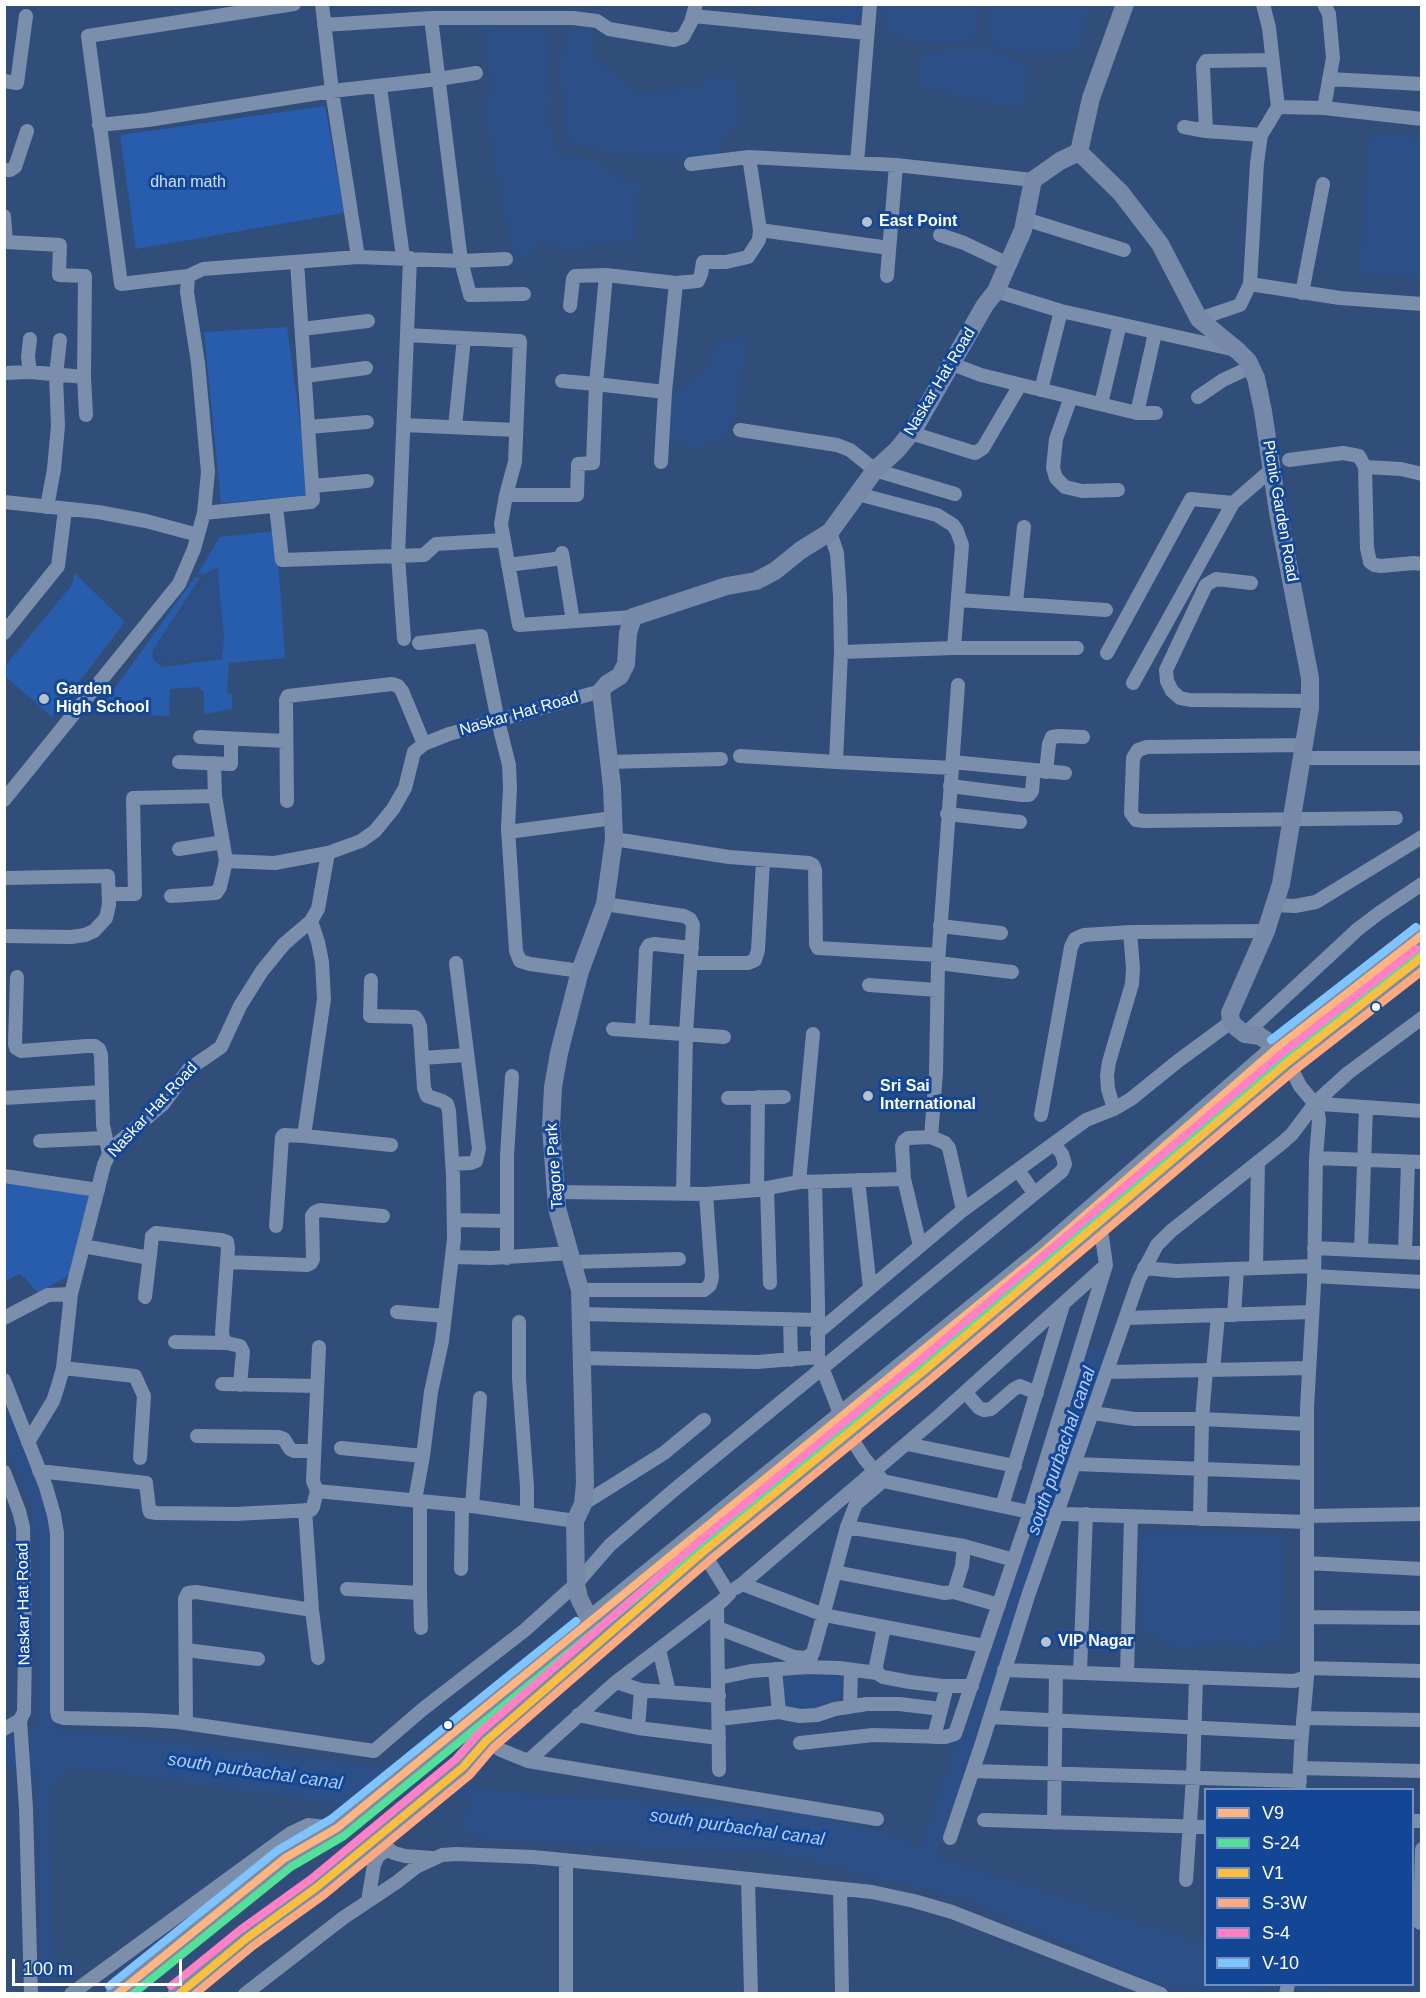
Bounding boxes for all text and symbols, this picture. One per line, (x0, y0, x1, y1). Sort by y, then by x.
park label: dhan math (150, 173, 226, 193)
place label: East Point (879, 212, 957, 232)
marker: East Point (860, 215, 874, 229)
street label: Naskar Hat Road (900, 324, 980, 440)
street label: Picnic Garden Road (1258, 439, 1302, 583)
place label: Garden High School (56, 680, 149, 718)
street label: Naskar Hat Road (457, 688, 581, 740)
marker: Garden High School (37, 692, 51, 706)
unlabelled marker (1370, 1001, 1382, 1013)
street label: Naskar Hat Road (104, 1059, 202, 1161)
place label: Sri Sai International (880, 1077, 976, 1115)
marker: Sri Sai International (861, 1089, 875, 1103)
street label: Tagore Park (542, 1122, 568, 1210)
water label: south purbachal canal (1023, 1364, 1101, 1538)
street label: Naskar Hat Road (13, 1542, 35, 1666)
place label: VIP Nagar (1058, 1632, 1134, 1652)
marker: VIP Nagar (1039, 1635, 1053, 1649)
unlabelled marker (442, 1719, 454, 1731)
water label: south purbachal canal (166, 1749, 344, 1795)
legend (1204, 1788, 1414, 1986)
text: V9 (1262, 1803, 1284, 1823)
water label: south purbachal canal (648, 1805, 826, 1851)
text: S-24 (1262, 1833, 1300, 1853)
text: V1 (1262, 1863, 1284, 1883)
text: S-3W (1262, 1893, 1307, 1913)
text: S-4 (1262, 1923, 1290, 1943)
scale bar (15, 1947, 184, 1985)
text: V-10 (1262, 1953, 1299, 1973)
text: 100 m (23, 1959, 73, 1979)

